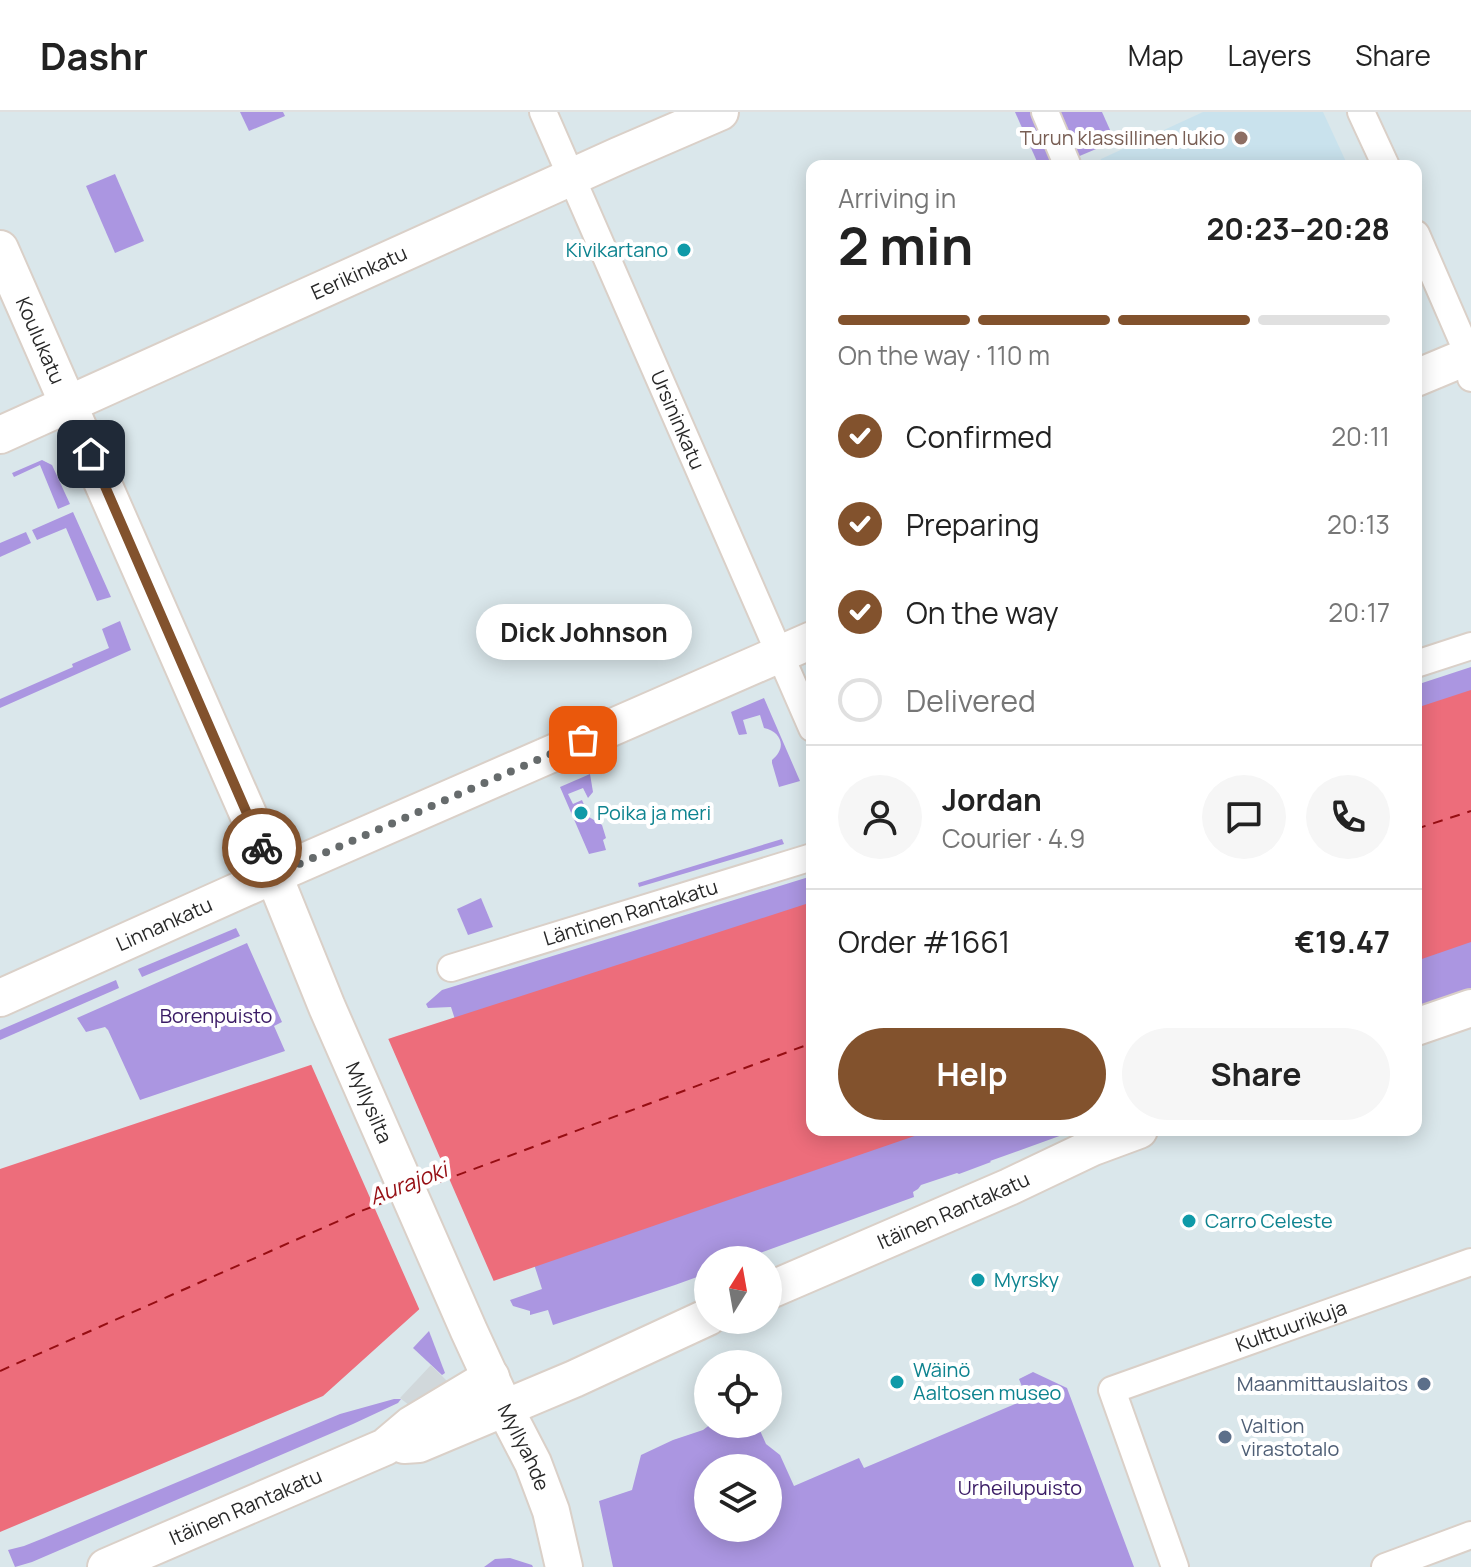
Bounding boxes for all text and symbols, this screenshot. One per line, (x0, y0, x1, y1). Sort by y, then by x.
text: Dashr (40, 29, 148, 81)
text: Map (1128, 36, 1184, 74)
text: Layers (1228, 36, 1311, 74)
text: Share (1355, 36, 1431, 74)
place label: Turun klassillinen lukio (1020, 124, 1225, 151)
marker: Turun klassillinen lukio (1232, 129, 1250, 147)
text: Arriving in (838, 180, 956, 216)
text: 20:23–20:28 (1206, 208, 1390, 249)
text: 2 min (838, 210, 973, 281)
place label: Kivikartano (566, 236, 668, 263)
street label: Eerikinkatu (307, 239, 411, 306)
marker: Kivikartano (675, 241, 693, 259)
street label: Koulukatu (10, 293, 72, 388)
text: On the way · 110 m (838, 337, 1050, 373)
street label: Ursininkatu (644, 366, 711, 473)
icon: check (838, 414, 882, 458)
text: Confirmed (906, 416, 1053, 457)
text: 20:11 (1331, 418, 1390, 454)
pin (57, 420, 125, 488)
icon: home (69, 432, 113, 476)
icon: check (838, 502, 882, 546)
text: Preparing (906, 504, 1040, 545)
text: 20:13 (1327, 506, 1390, 542)
icon: check (838, 590, 882, 634)
text: On the way (906, 592, 1059, 633)
text: 20:17 (1328, 594, 1390, 630)
callout: Dick Johnson (475, 604, 691, 660)
text: Dick Johnson (500, 614, 668, 650)
text: Delivered (906, 680, 1036, 721)
pin (549, 706, 617, 774)
icon: bag (561, 718, 605, 762)
button: person (838, 775, 922, 859)
button: chat (1202, 775, 1286, 859)
button: phone (1306, 775, 1390, 859)
text: Jordan (942, 779, 1042, 820)
place label: Poika ja meri (597, 799, 711, 826)
marker: Poika ja meri (572, 804, 590, 822)
courier (222, 808, 302, 888)
text: Courier · 4.9 (942, 820, 1085, 856)
icon: bike (240, 826, 284, 870)
street label: Läntinen Rantakatu (540, 873, 721, 952)
street label: Linnankatu (112, 890, 216, 957)
text: Order #1661 (838, 921, 1010, 962)
text: €19.47 (1295, 921, 1390, 962)
park label: Borenpuisto (160, 1002, 273, 1029)
button: Help (838, 1028, 1106, 1120)
button: Share (1122, 1028, 1390, 1120)
street label: Myllysilta (340, 1058, 399, 1147)
water label: Aurajoki (365, 1153, 454, 1212)
street label: Itäinen Rantakatu (873, 1165, 1034, 1255)
place label: Carro Celeste (1205, 1207, 1333, 1234)
marker: Carro Celeste (1180, 1212, 1198, 1230)
north arrow (694, 1246, 782, 1334)
map controls (694, 1246, 782, 1542)
place label: Myrsky (994, 1266, 1060, 1293)
marker: Myrsky (969, 1271, 987, 1289)
street label: Kulttuurikuja (1232, 1293, 1350, 1358)
button: locate (694, 1350, 782, 1438)
place label: Wäinö Aaltosen museo (913, 1356, 1062, 1406)
place label: Maanmittauslaitos (1237, 1370, 1408, 1397)
marker: Wäinö Aaltosen museo (888, 1373, 906, 1391)
marker: Maanmittauslaitos (1415, 1375, 1433, 1393)
street label: Myllyahde (492, 1399, 556, 1494)
place label: Valtion virastotalo (1241, 1412, 1339, 1462)
marker: Valtion virastotalo (1216, 1428, 1234, 1446)
button: layers (694, 1454, 782, 1542)
street label: Itäinen Rantakatu (165, 1462, 326, 1551)
park label: Urheilupuisto (958, 1474, 1082, 1501)

